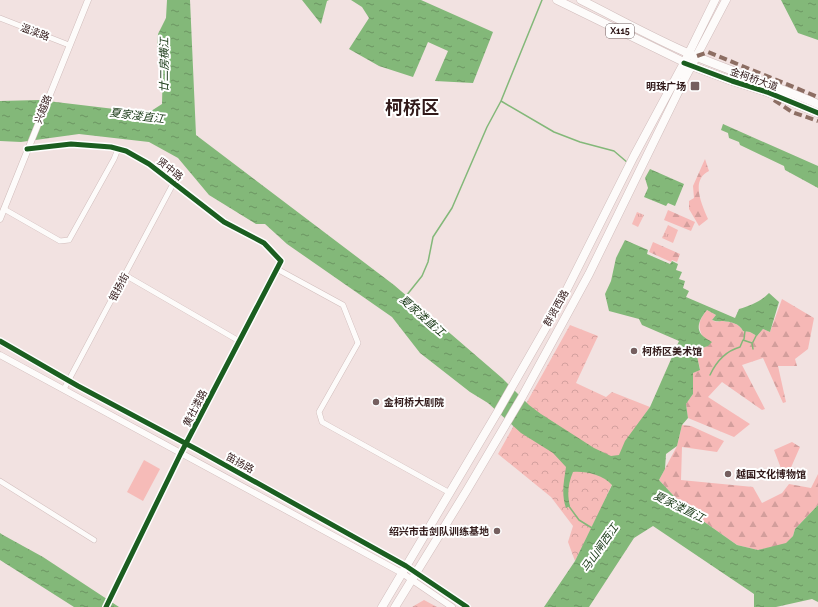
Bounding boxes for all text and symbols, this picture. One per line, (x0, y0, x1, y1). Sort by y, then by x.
street label: 温渎路 (19, 21, 51, 43)
road number: X115 (606, 24, 634, 38)
water label: 廿二房横江 (158, 37, 171, 93)
street label: 金柯桥大道 (729, 66, 779, 92)
marker: 明珠广场 (689, 80, 701, 92)
place label: 明珠广场 (646, 81, 686, 92)
street label: 兴越路 (32, 93, 54, 125)
district label: 柯桥区 (385, 97, 439, 118)
water label: 夏家溇直江 (109, 106, 166, 126)
street label: 贤中路 (155, 155, 185, 183)
street label: 银扬街 (107, 271, 131, 303)
street label: 群贤西路 (541, 288, 571, 328)
water label: 夏家溇直江 (397, 293, 448, 340)
marker: 柯桥区美术馆 (629, 346, 639, 356)
place label: 柯桥区美术馆 (642, 346, 702, 357)
street label: 黄社溇路 (181, 388, 209, 428)
marker: 金柯桥大剧院 (371, 397, 381, 407)
place label: 金柯桥大剧院 (383, 397, 444, 408)
street label: 笛扬路 (224, 451, 256, 475)
place label: 越国文化博物馆 (736, 468, 806, 480)
marker: 越国文化博物馆 (723, 469, 733, 479)
water label: 夏家溇直江 (651, 489, 707, 525)
water label: 马山闸西江 (579, 521, 622, 574)
place label: 绍兴市击剑队训练基地 (389, 526, 489, 537)
marker: 绍兴市击剑队训练基地 (492, 526, 502, 536)

